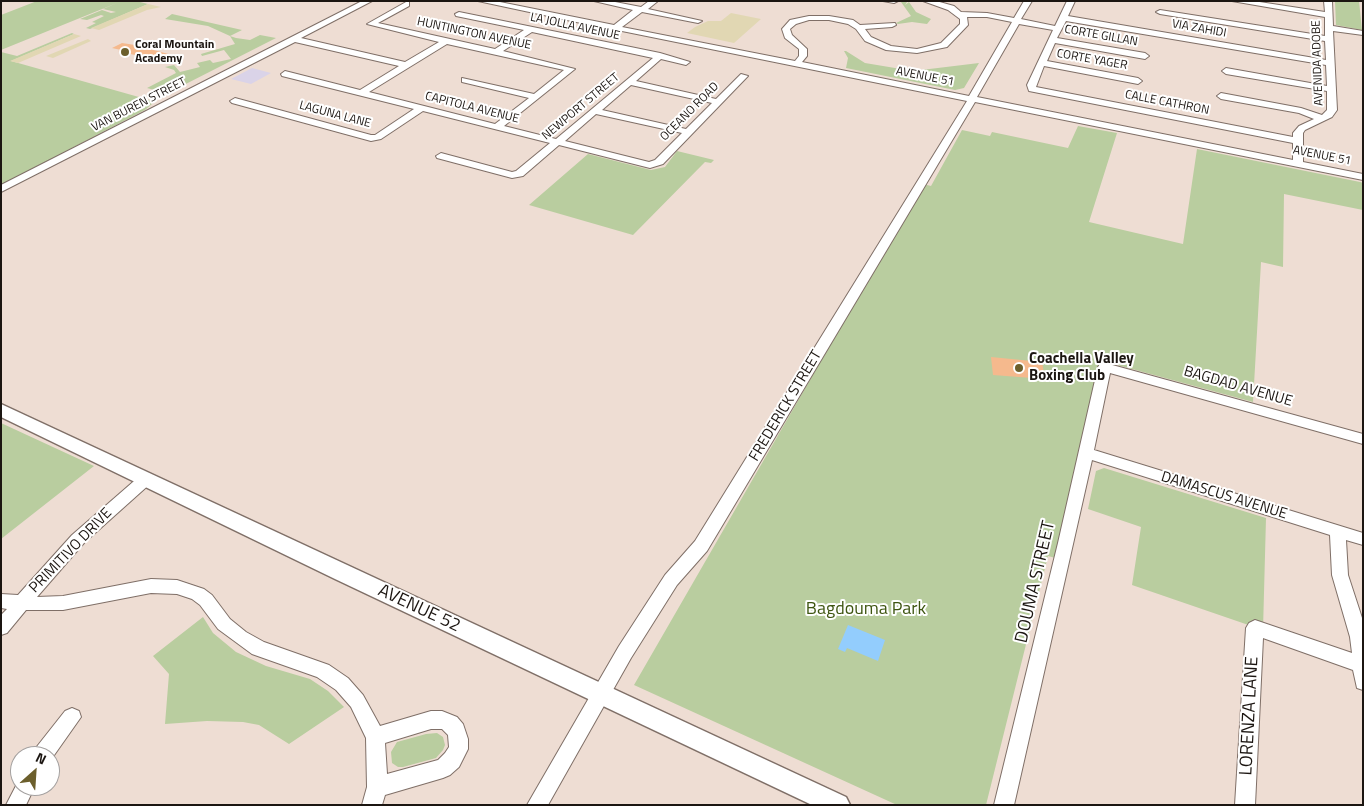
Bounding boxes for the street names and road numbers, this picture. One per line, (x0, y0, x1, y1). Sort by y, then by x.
street label: LA JOLLA AVENUE (529, 10, 621, 44)
street label: HUNTINGTON AVENUE (416, 15, 532, 53)
street label: VIA ZAHIDI (1171, 17, 1227, 41)
street label: AVENIDA ADOBE (1309, 20, 1327, 106)
street label: CORTE GILLAN (1063, 22, 1139, 50)
street label: CORTE YAGER (1056, 47, 1128, 73)
street label: AVENUE 51 (895, 64, 955, 90)
street label: NEWPORT STREET (539, 70, 623, 144)
street label: VAN BUREN STREET (89, 75, 189, 135)
street label: OCEANO ROAD (658, 80, 722, 144)
street label: CALLE CATHRON (1124, 88, 1210, 118)
street label: CAPITOLA AVENUE (424, 89, 520, 127)
street label: LAGUNA LANE (298, 99, 372, 131)
street label: AVENUE 51 (1292, 143, 1352, 169)
street label: FREDERICK STREET (746, 347, 826, 465)
street label: BAGDAD AVENUE (1182, 363, 1294, 411)
street label: DAMASCUS AVENUE (1159, 468, 1289, 524)
street label: PRIMITIVO DRIVE (26, 505, 116, 597)
street label: DOUMA STREET (1011, 519, 1061, 645)
street label: AVENUE 52 (374, 581, 464, 637)
street label: LORENZA LANE (1236, 656, 1264, 776)

